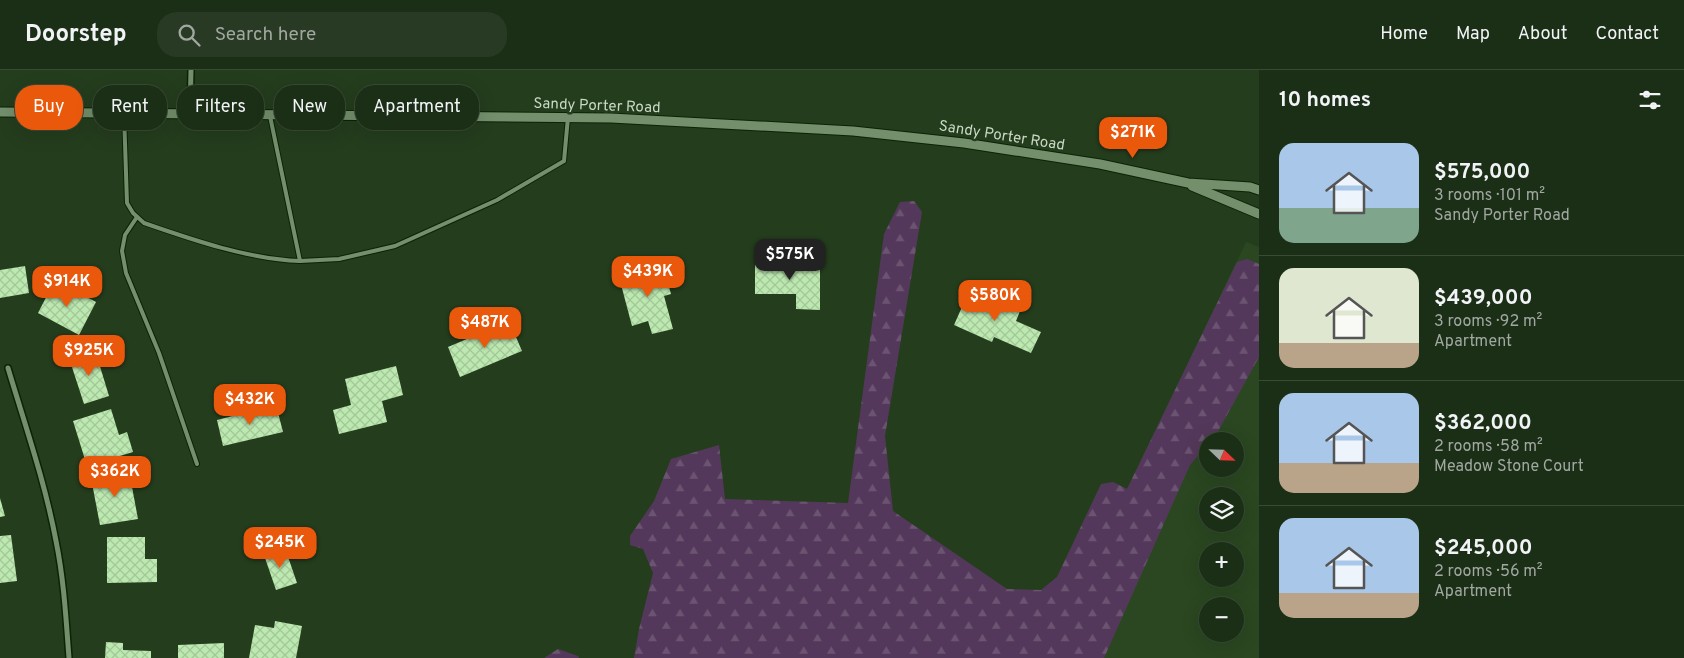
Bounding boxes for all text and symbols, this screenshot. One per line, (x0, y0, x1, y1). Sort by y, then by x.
search box (157, 12, 507, 57)
text: Doorstep (25, 20, 127, 50)
icon: search (175, 21, 203, 49)
text: Search here (215, 23, 316, 47)
text: Home (1380, 23, 1428, 46)
text: Map (1456, 23, 1490, 46)
text: About (1518, 23, 1567, 46)
text: Contact (1595, 23, 1659, 46)
chip: Buy (15, 85, 83, 130)
chip: Rent (93, 85, 167, 130)
chip: Filters (177, 85, 264, 130)
chip: New (274, 85, 345, 130)
chip: Apartment (355, 85, 479, 130)
icon: filters (1636, 86, 1664, 114)
text: 10 homes (1279, 87, 1371, 114)
street label: Sandy Porter Road (533, 95, 661, 118)
pin: $271K (1098, 116, 1168, 159)
street label: Sandy Porter Road (937, 117, 1066, 156)
text: $271K (1110, 123, 1156, 143)
text: $575,000 (1434, 159, 1530, 186)
icon: home (1319, 163, 1379, 223)
text: 3 rooms · 101 m² (1434, 186, 1545, 206)
text: Sandy Porter Road (1434, 206, 1570, 226)
pin: $575K (755, 238, 825, 281)
text: $575K (765, 245, 815, 265)
pin: $439K (613, 256, 683, 298)
text: $439K (623, 262, 673, 282)
pin: $914K (32, 266, 102, 308)
text: $914K (43, 272, 91, 292)
pin: $580K (960, 280, 1030, 322)
text: $439,000 (1434, 285, 1532, 312)
text: $580K (969, 286, 1021, 306)
icon: home (1319, 288, 1379, 348)
pin: $487K (450, 306, 520, 349)
text: 3 rooms · 92 m² (1434, 312, 1542, 332)
text: $487K (460, 313, 510, 333)
text: Apartment (1434, 332, 1512, 352)
pin: $925K (54, 334, 124, 377)
text: $925K (64, 341, 114, 361)
pin: $432K (215, 384, 285, 426)
text: $432K (225, 390, 275, 410)
text: $362,000 (1434, 410, 1532, 437)
icon: home (1319, 413, 1379, 473)
north arrow (1199, 432, 1244, 478)
map controls (1199, 432, 1244, 642)
text: 2 rooms · 58 m² (1434, 437, 1543, 457)
pin: $362K (80, 456, 150, 498)
text: Meadow Stone Court (1434, 457, 1584, 477)
text: $362K (90, 462, 140, 482)
button: layers (1199, 487, 1244, 532)
pin: $245K (245, 526, 315, 569)
text: $245K (255, 533, 305, 553)
text: $245,000 (1434, 535, 1533, 562)
icon: home (1319, 538, 1379, 598)
button: + (1199, 542, 1244, 587)
text: 2 rooms · 56 m² (1434, 562, 1543, 582)
text: Apartment (1434, 582, 1512, 602)
button: − (1199, 597, 1244, 642)

